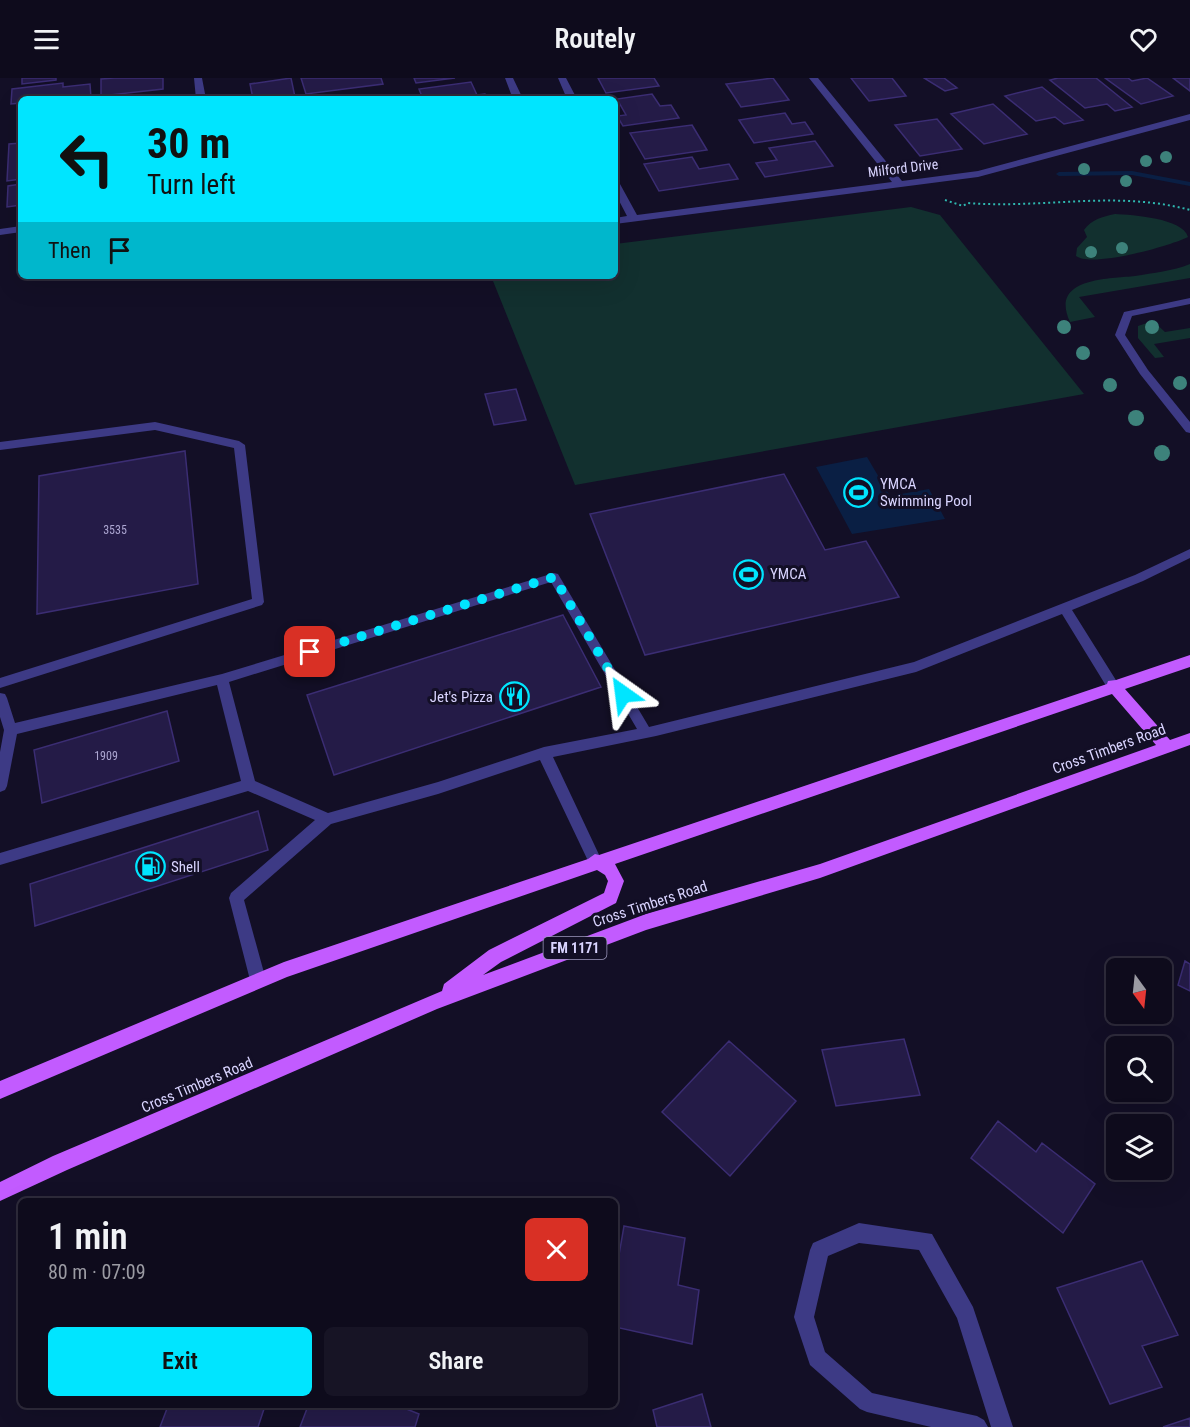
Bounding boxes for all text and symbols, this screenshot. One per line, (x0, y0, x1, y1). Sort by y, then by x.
icon: menu (30, 23, 63, 56)
text: Routely (554, 23, 636, 55)
icon: heart (1127, 23, 1160, 56)
text: 30 m (147, 119, 230, 168)
icon: left (48, 120, 126, 198)
street label: Milford Drive (867, 156, 939, 180)
text: Turn left (147, 169, 236, 201)
icon: arrive (103, 234, 136, 267)
text: Then (48, 238, 91, 263)
place label: YMCA Swimming Pool (880, 475, 972, 510)
sports icon: YMCA Swimming Pool (843, 477, 875, 509)
house number: 3535 (103, 523, 127, 537)
sports icon: YMCA (733, 558, 765, 590)
place label: YMCA (770, 565, 807, 583)
pin (284, 626, 335, 677)
icon: arrive (293, 635, 326, 668)
position arrow (591, 662, 655, 726)
restaurant icon: Jet's Pizza (498, 681, 530, 713)
place label: Jet's Pizza (430, 688, 493, 706)
street label: Cross Timbers Road (1050, 720, 1168, 778)
house number: 1909 (94, 749, 118, 763)
fuel station icon: Shell (134, 851, 166, 883)
place label: Shell (171, 858, 200, 876)
street label: Cross Timbers Road (591, 877, 709, 931)
road number: FM 1171 (544, 937, 606, 959)
north arrow (1106, 958, 1172, 1024)
map controls (1106, 958, 1172, 1180)
button: search (1106, 1036, 1172, 1102)
street label: Cross Timbers Road (139, 1053, 255, 1117)
button: layers (1106, 1114, 1172, 1180)
text: 1 min (48, 1216, 128, 1258)
button: close (525, 1218, 588, 1281)
text: 80 m · 07:09 (48, 1260, 146, 1284)
button: Exit (48, 1327, 312, 1396)
button: Share (324, 1327, 588, 1396)

